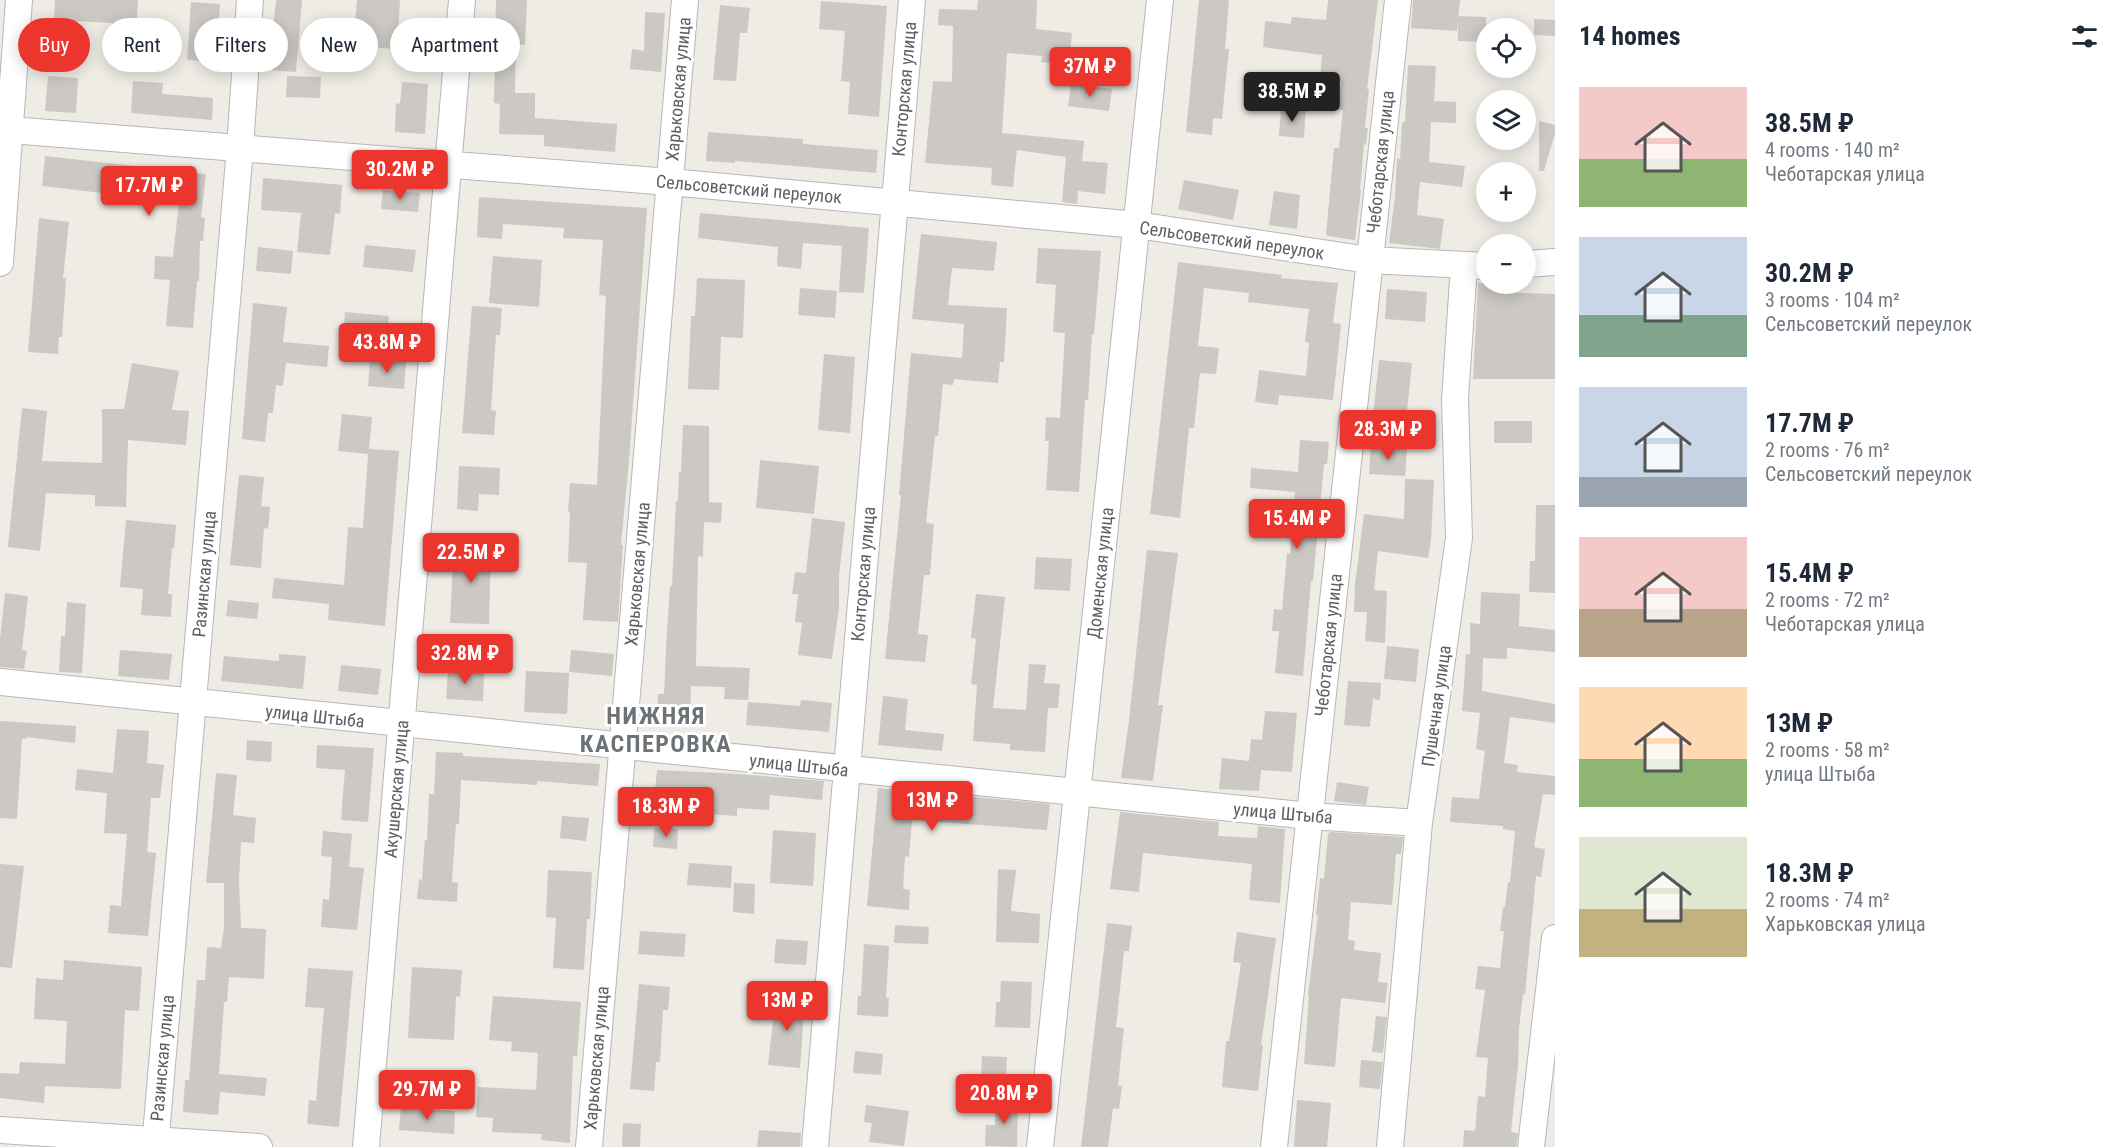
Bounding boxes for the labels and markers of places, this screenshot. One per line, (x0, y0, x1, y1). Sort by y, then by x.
pin: 37M ₽ (1048, 47, 1132, 98)
pin: 38.5M ₽ (1237, 72, 1347, 123)
pin: 30.2M ₽ (345, 150, 455, 201)
pin: 17.7M ₽ (94, 166, 204, 217)
pin: 43.8M ₽ (332, 323, 442, 374)
pin: 28.3M ₽ (1333, 410, 1443, 461)
pin: 15.4M ₽ (1242, 499, 1352, 550)
pin: 22.5M ₽ (416, 533, 526, 584)
pin: 32.8M ₽ (410, 634, 520, 685)
pin: 13M ₽ (890, 781, 974, 832)
pin: 18.3M ₽ (611, 787, 721, 838)
pin: 13M ₽ (745, 981, 829, 1032)
pin: 29.7M ₽ (372, 1070, 482, 1121)
pin: 20.8M ₽ (949, 1074, 1059, 1125)

